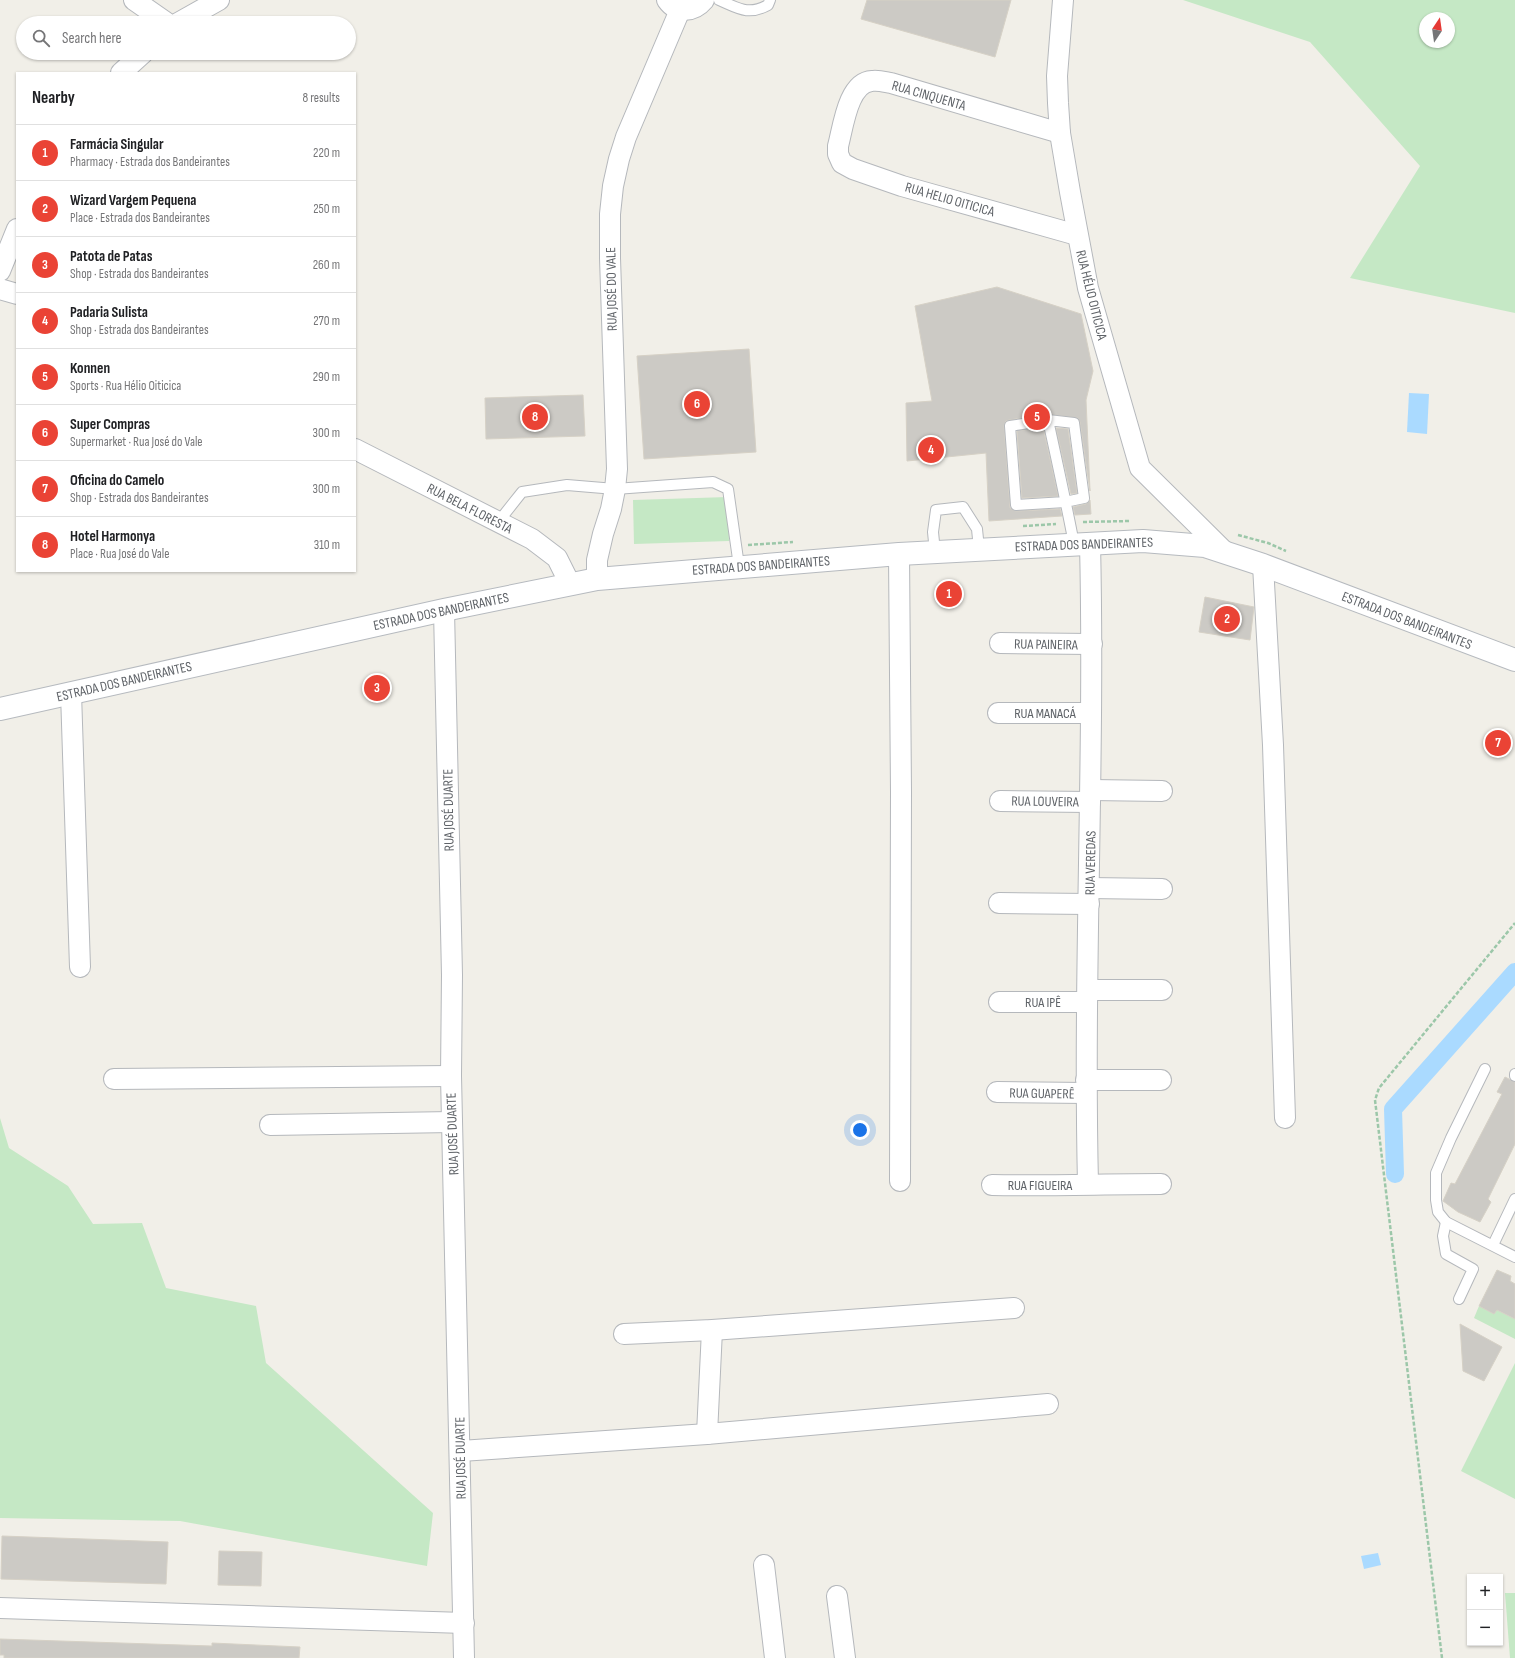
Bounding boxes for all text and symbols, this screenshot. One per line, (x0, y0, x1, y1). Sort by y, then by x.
north arrow (1419, 12, 1455, 48)
search box (16, 16, 356, 60)
icon: search (30, 27, 52, 49)
text: Search here (62, 29, 122, 48)
street label: RUA CINQUENTA (890, 77, 969, 114)
text: Nearby (32, 88, 75, 108)
text: 8 results (302, 90, 340, 106)
text: Farmácia Singular (70, 135, 164, 154)
text: 1 (42, 145, 48, 161)
text: 220 m (313, 145, 340, 161)
text: Pharmacy · Estrada dos Bandeirantes (70, 154, 230, 170)
street label: RUA HELIO OITICICA (903, 179, 997, 221)
text: Wizard Vargem Pequena (70, 191, 196, 210)
text: 2 (42, 201, 48, 217)
text: 250 m (313, 201, 340, 217)
text: Place · Estrada dos Bandeirantes (70, 210, 210, 226)
text: Patota de Patas (70, 247, 152, 266)
street label: RUA JOSÉ DO VALE (602, 247, 621, 331)
street label: RUA HÉLIO OITICICA (1072, 248, 1111, 343)
text: 3 (42, 257, 48, 273)
text: 260 m (313, 257, 340, 273)
text: Shop · Estrada dos Bandeirantes (70, 266, 209, 282)
text: Padaria Sulista (70, 303, 148, 322)
text: 4 (42, 313, 48, 329)
text: 270 m (313, 313, 340, 329)
text: Shop · Estrada dos Bandeirantes (70, 322, 209, 338)
text: Konnen (70, 359, 110, 378)
text: 5 (42, 369, 48, 385)
text: 290 m (313, 369, 340, 385)
text: Sports · Rua Hélio Oiticica (70, 378, 181, 394)
pin: 6 (684, 389, 710, 419)
pin: 8 (522, 402, 548, 432)
pin: 5 (1024, 402, 1050, 432)
text: Super Compras (70, 415, 150, 434)
text: 6 (42, 425, 48, 441)
text: 300 m (313, 425, 340, 441)
text: Supermarket · Rua José do Vale (70, 434, 203, 450)
pin: 4 (918, 435, 944, 465)
text: Oficina do Camelo (70, 471, 164, 490)
street label: RUA BELA FLORESTA (424, 480, 516, 538)
text: 7 (42, 481, 48, 497)
text: 300 m (313, 481, 340, 497)
text: Shop · Estrada dos Bandeirantes (70, 490, 209, 506)
text: Hotel Harmonya (70, 527, 155, 546)
street label: ESTRADA DOS BANDEIRANTES (1015, 534, 1153, 555)
text: 8 (42, 537, 48, 553)
text: 310 m (314, 537, 340, 553)
text: Place · Rua José do Vale (70, 546, 170, 562)
street label: ESTRADA DOS BANDEIRANTES (691, 552, 831, 579)
pin: 1 (936, 579, 962, 609)
street label: ESTRADA DOS BANDEIRANTES (1339, 588, 1474, 653)
street label: ESTRADA DOS BANDEIRANTES (372, 589, 511, 634)
pin: 2 (1214, 604, 1240, 634)
street label: RUA PAINEIRA (1014, 635, 1079, 654)
street label: ESTRADA DOS BANDEIRANTES (55, 658, 193, 705)
pin: 3 (364, 673, 390, 703)
street label: RUA MANACÁ (1014, 705, 1077, 722)
pin: 7 (1485, 728, 1511, 758)
street label: RUA JOSÉ DUARTE (439, 768, 458, 851)
street label: RUA LOUVEIRA (1011, 792, 1080, 811)
street label: RUA VEREDAS (1081, 831, 1100, 895)
street label: RUA IPÊ (1025, 994, 1061, 1011)
street label: RUA GUAPERÊ (1009, 1084, 1075, 1103)
street label: RUA JOSÉ DUARTE (443, 1092, 462, 1176)
your location (850, 1120, 870, 1140)
street label: RUA FIGUEIRA (1008, 1177, 1073, 1194)
street label: RUA JOSÉ DUARTE (451, 1416, 470, 1499)
map controls (1467, 1574, 1503, 1646)
button: + (1467, 1574, 1503, 1610)
button: − (1467, 1610, 1503, 1646)

